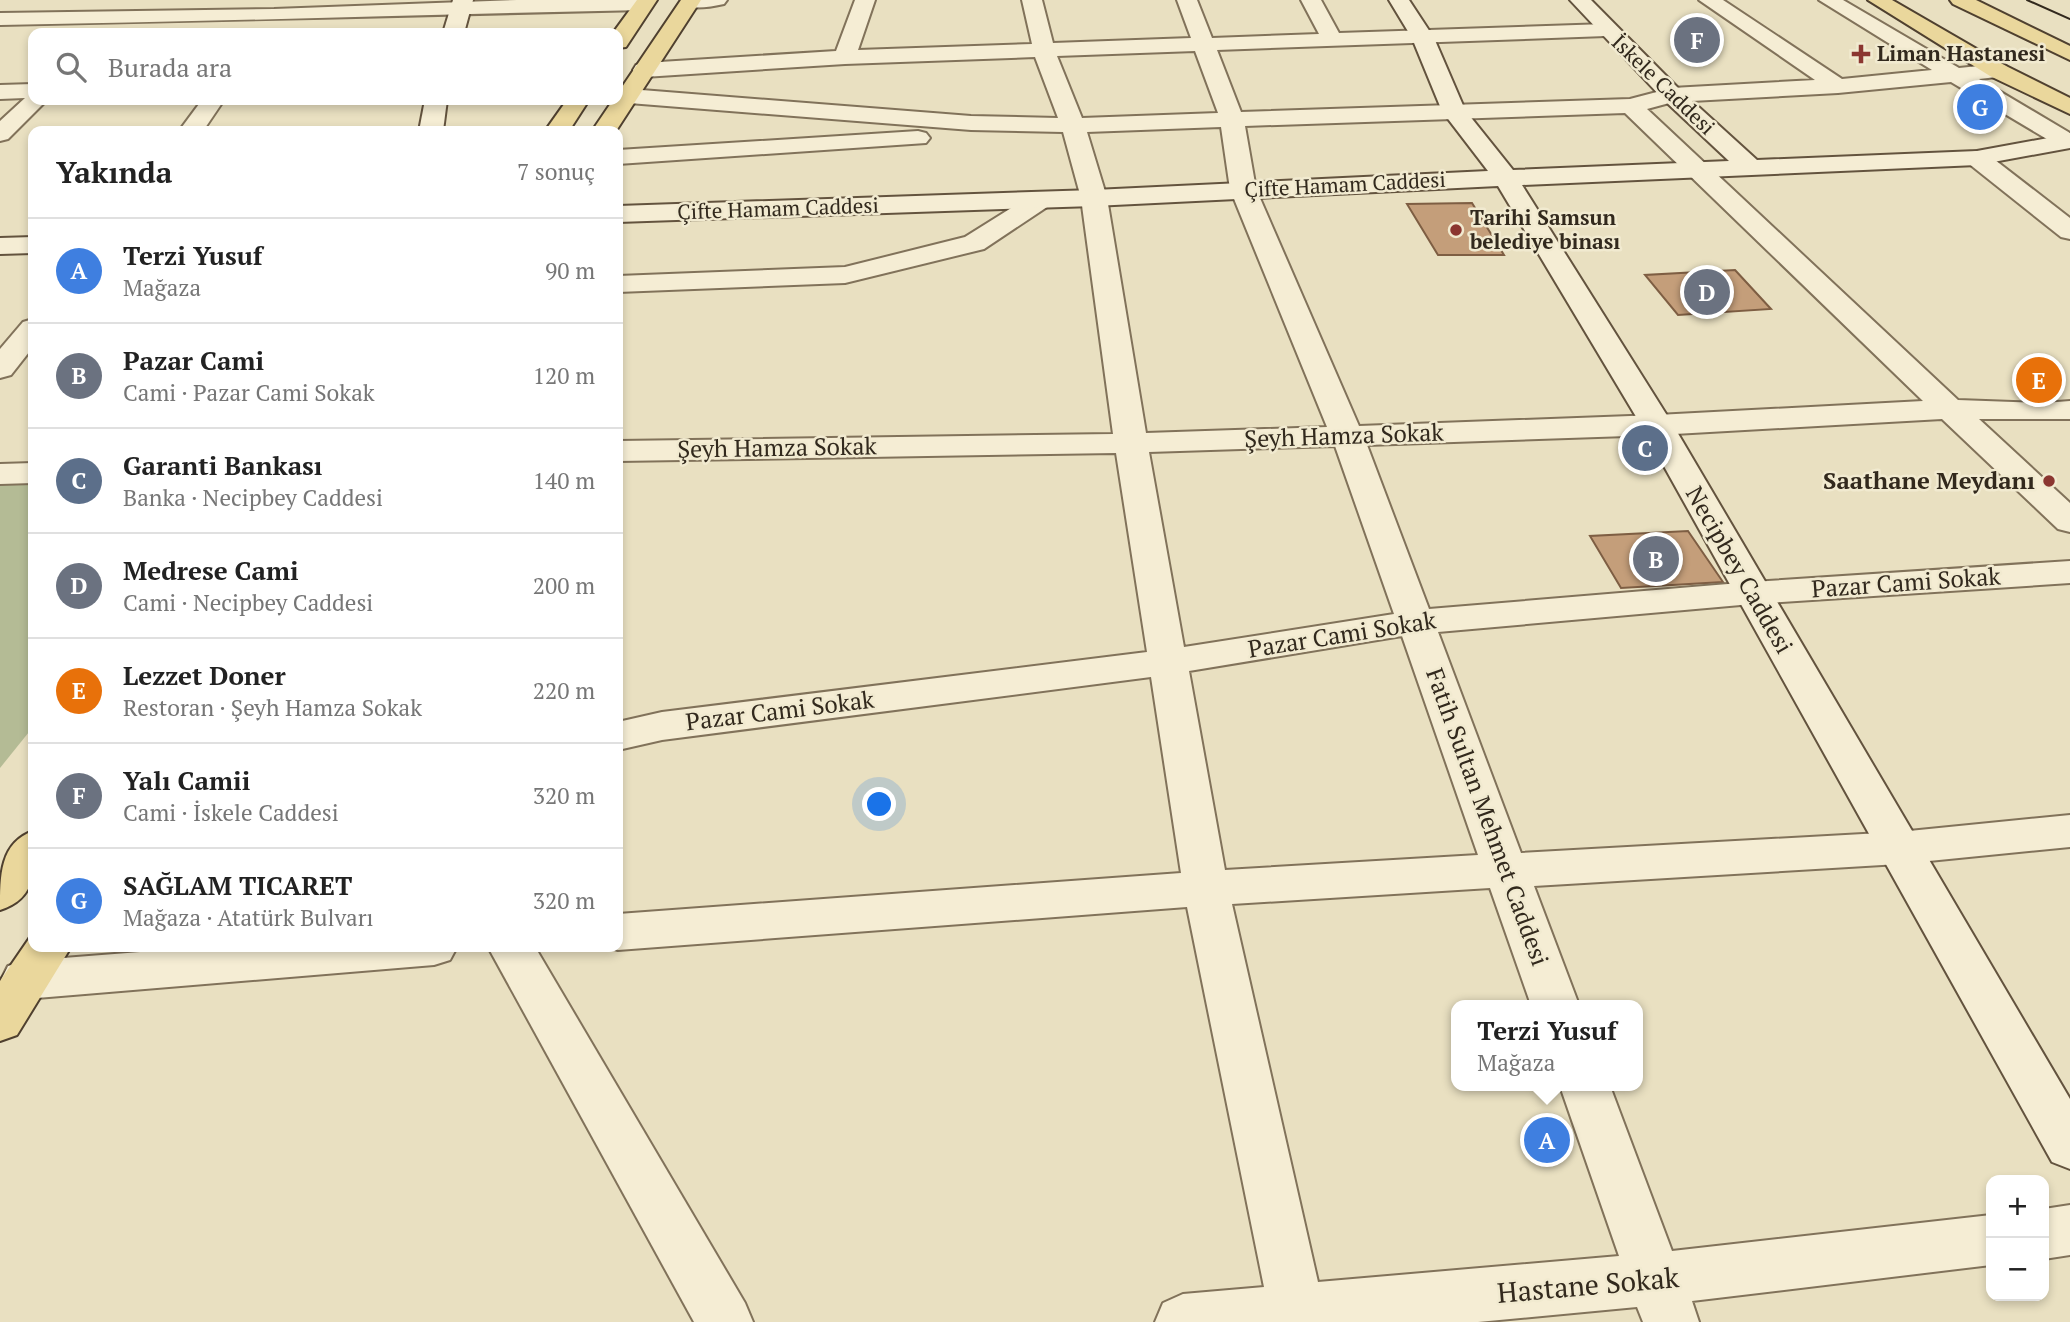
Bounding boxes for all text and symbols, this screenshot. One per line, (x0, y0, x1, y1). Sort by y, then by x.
pin: F (1674, 14, 1720, 66)
search box (28, 28, 623, 105)
street label: İskele Caddesi (1606, 28, 1721, 141)
place label: Liman Hastanesi (1877, 39, 2045, 67)
marker: Liman Hastanesi (1851, 44, 1871, 64)
icon: search (52, 48, 90, 86)
text: Burada ara (108, 50, 232, 84)
pin: G (1957, 81, 2003, 133)
text: Yakında (56, 152, 172, 192)
text: 7 sonuç (517, 156, 595, 187)
street label: Çifte Hamam Caddesi (1244, 165, 1446, 203)
street label: Çifte Hamam Caddesi (677, 190, 879, 226)
place label: Tarihi Samsun belediye binası (1469, 203, 1620, 255)
marker: Tarihi Samsun belediye binası (1448, 222, 1464, 238)
text: Terzi Yusuf (123, 238, 263, 272)
text: A (71, 255, 87, 286)
text: 90 m (545, 255, 595, 286)
pin: D (1684, 266, 1730, 318)
text: Mağaza (123, 272, 201, 303)
text: Pazar Cami (123, 343, 264, 377)
pin: E (2016, 354, 2062, 406)
text: B (72, 360, 86, 391)
text: 120 m (533, 360, 595, 391)
text: Cami · Pazar Cami Sokak (123, 377, 375, 408)
street label: Şeyh Hamza Sokak (1244, 416, 1445, 454)
pin: C (1622, 422, 1668, 474)
street label: Şeyh Hamza Sokak (677, 429, 878, 465)
text: Garanti Bankası (123, 448, 323, 482)
place label: Saathane Meydanı (1823, 464, 2035, 496)
text: C (72, 465, 87, 496)
text: 140 m (533, 465, 595, 496)
marker: Saathane Meydanı (2041, 473, 2057, 489)
street label: Necipbey Caddesi (1679, 480, 1801, 659)
text: Banka · Necipbey Caddesi (123, 482, 383, 513)
pin: B (1633, 533, 1679, 585)
text: Medrese Cami (123, 553, 299, 587)
street label: Pazar Cami Sokak (1810, 559, 2002, 605)
text: D (71, 570, 87, 601)
text: 200 m (533, 570, 595, 601)
text: Cami · Necipbey Caddesi (123, 587, 373, 618)
street label: Pazar Cami Sokak (1246, 603, 1439, 665)
text: Lezzet Doner (123, 658, 286, 692)
street label: Fatih Sultan Mehmet Caddesi (1419, 663, 1557, 970)
text: E (72, 675, 86, 706)
text: 220 m (533, 675, 595, 706)
street label: Pazar Cami Sokak (684, 682, 877, 737)
text: Restoran · Şeyh Hamza Sokak (123, 692, 422, 723)
text: Yalı Camii (123, 763, 250, 797)
text: F (72, 780, 86, 811)
text: 320 m (533, 780, 595, 811)
your location (862, 787, 896, 821)
text: Cami · İskele Caddesi (123, 797, 339, 828)
text: SAĞLAM TICARET (123, 868, 352, 902)
text: G (71, 885, 87, 916)
text: 320 m (533, 885, 595, 916)
text: Mağaza · Atatürk Bulvarı (123, 902, 373, 933)
popup (1451, 1000, 1643, 1091)
text: Terzi Yusuf (1477, 1013, 1617, 1047)
text: Mağaza (1477, 1047, 1555, 1078)
pin: A (1524, 1114, 1570, 1166)
map controls (1986, 1175, 2049, 1301)
button: + (1986, 1175, 2049, 1238)
button: − (1986, 1238, 2049, 1301)
street label: Hastane Sokak (1496, 1258, 1681, 1311)

